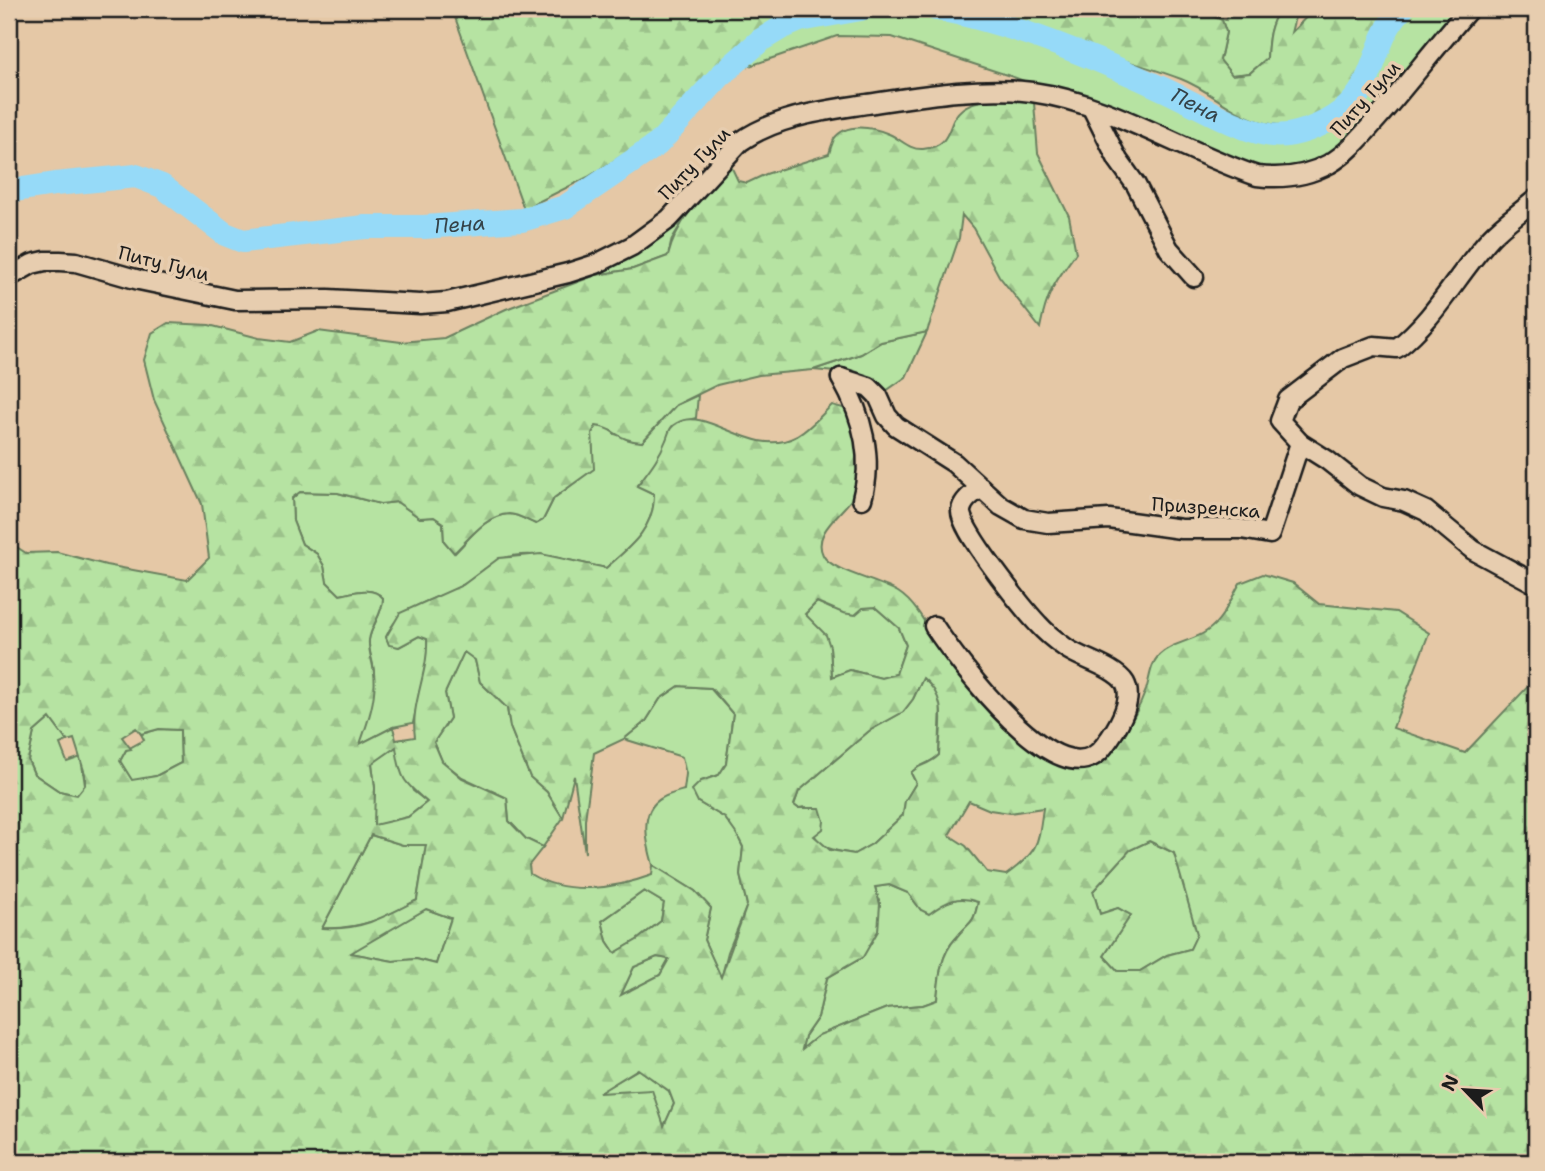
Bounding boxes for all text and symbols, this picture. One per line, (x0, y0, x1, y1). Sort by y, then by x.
street label: Питу Гули (1325, 55, 1406, 141)
water label: Пена (1167, 81, 1225, 129)
street label: Питу Гули (653, 121, 736, 205)
water label: Пена (433, 209, 486, 240)
street label: Питу Гули (116, 240, 212, 287)
street label: Призренска (1151, 491, 1261, 524)
north arrow (1430, 1056, 1500, 1126)
text: N (1436, 1071, 1465, 1095)

